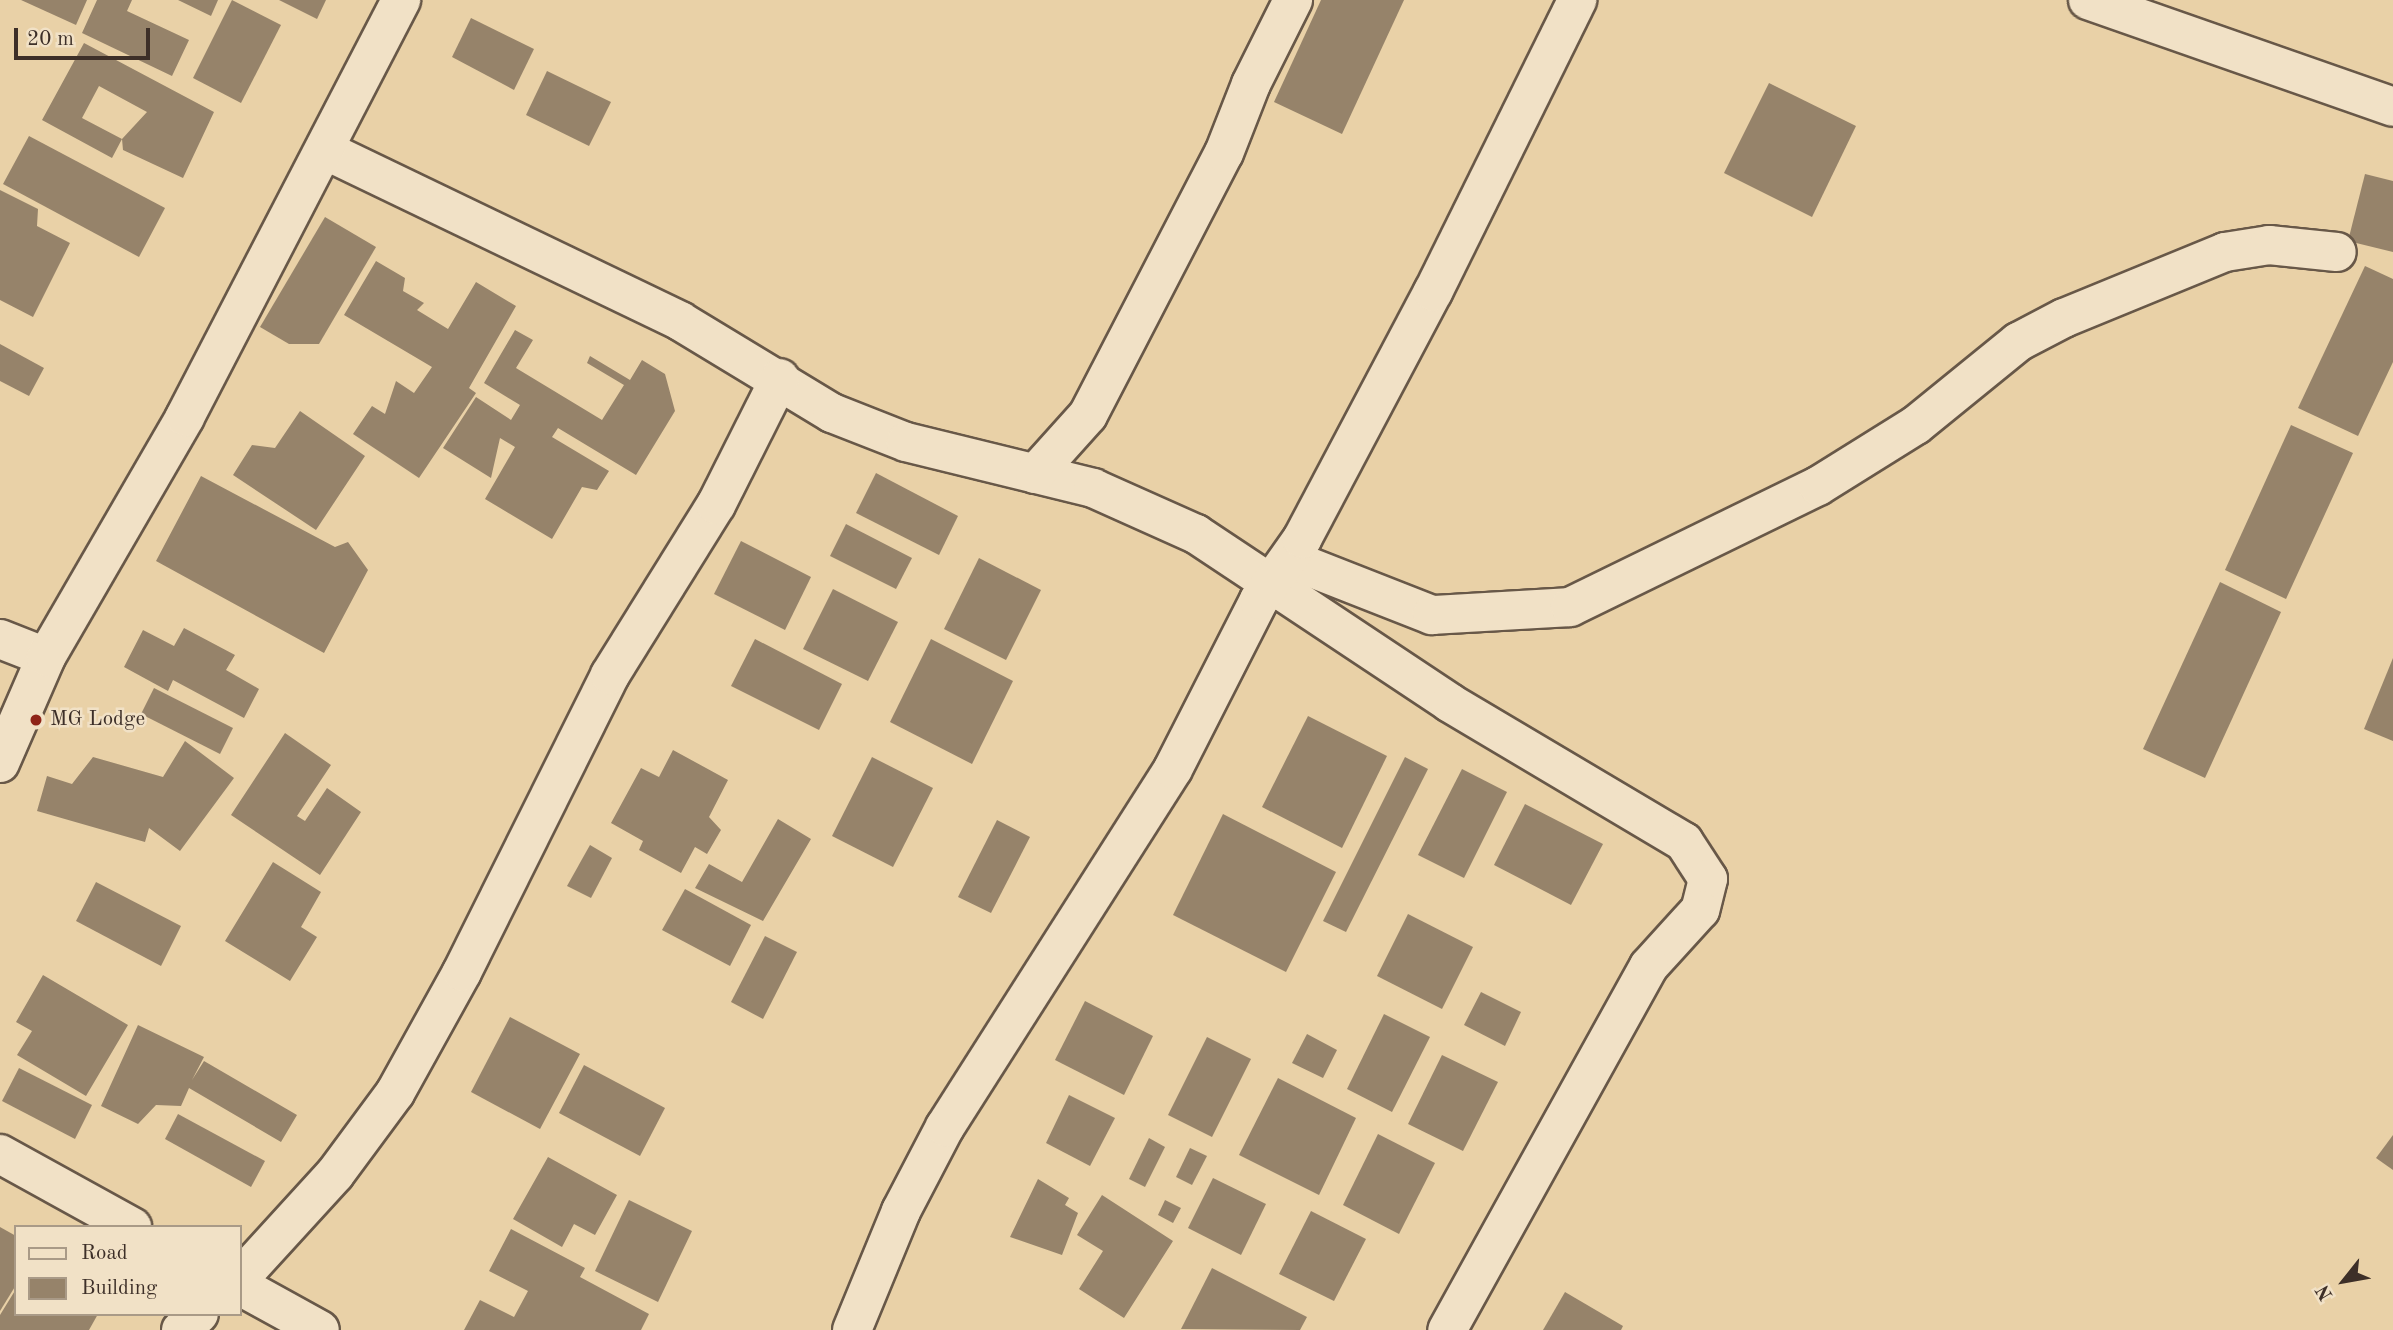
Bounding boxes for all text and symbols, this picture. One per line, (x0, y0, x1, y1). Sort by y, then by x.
scale bar (18, 14, 154, 58)
text: 20 m (27, 29, 74, 50)
place label: MG Lodge (50, 707, 145, 733)
marker: MG Lodge (28, 712, 44, 728)
legend (14, 1225, 242, 1316)
text: Road (81, 1243, 128, 1264)
north arrow (2309, 1246, 2379, 1316)
text: Building (81, 1278, 157, 1299)
text: N (2314, 1281, 2337, 1303)

